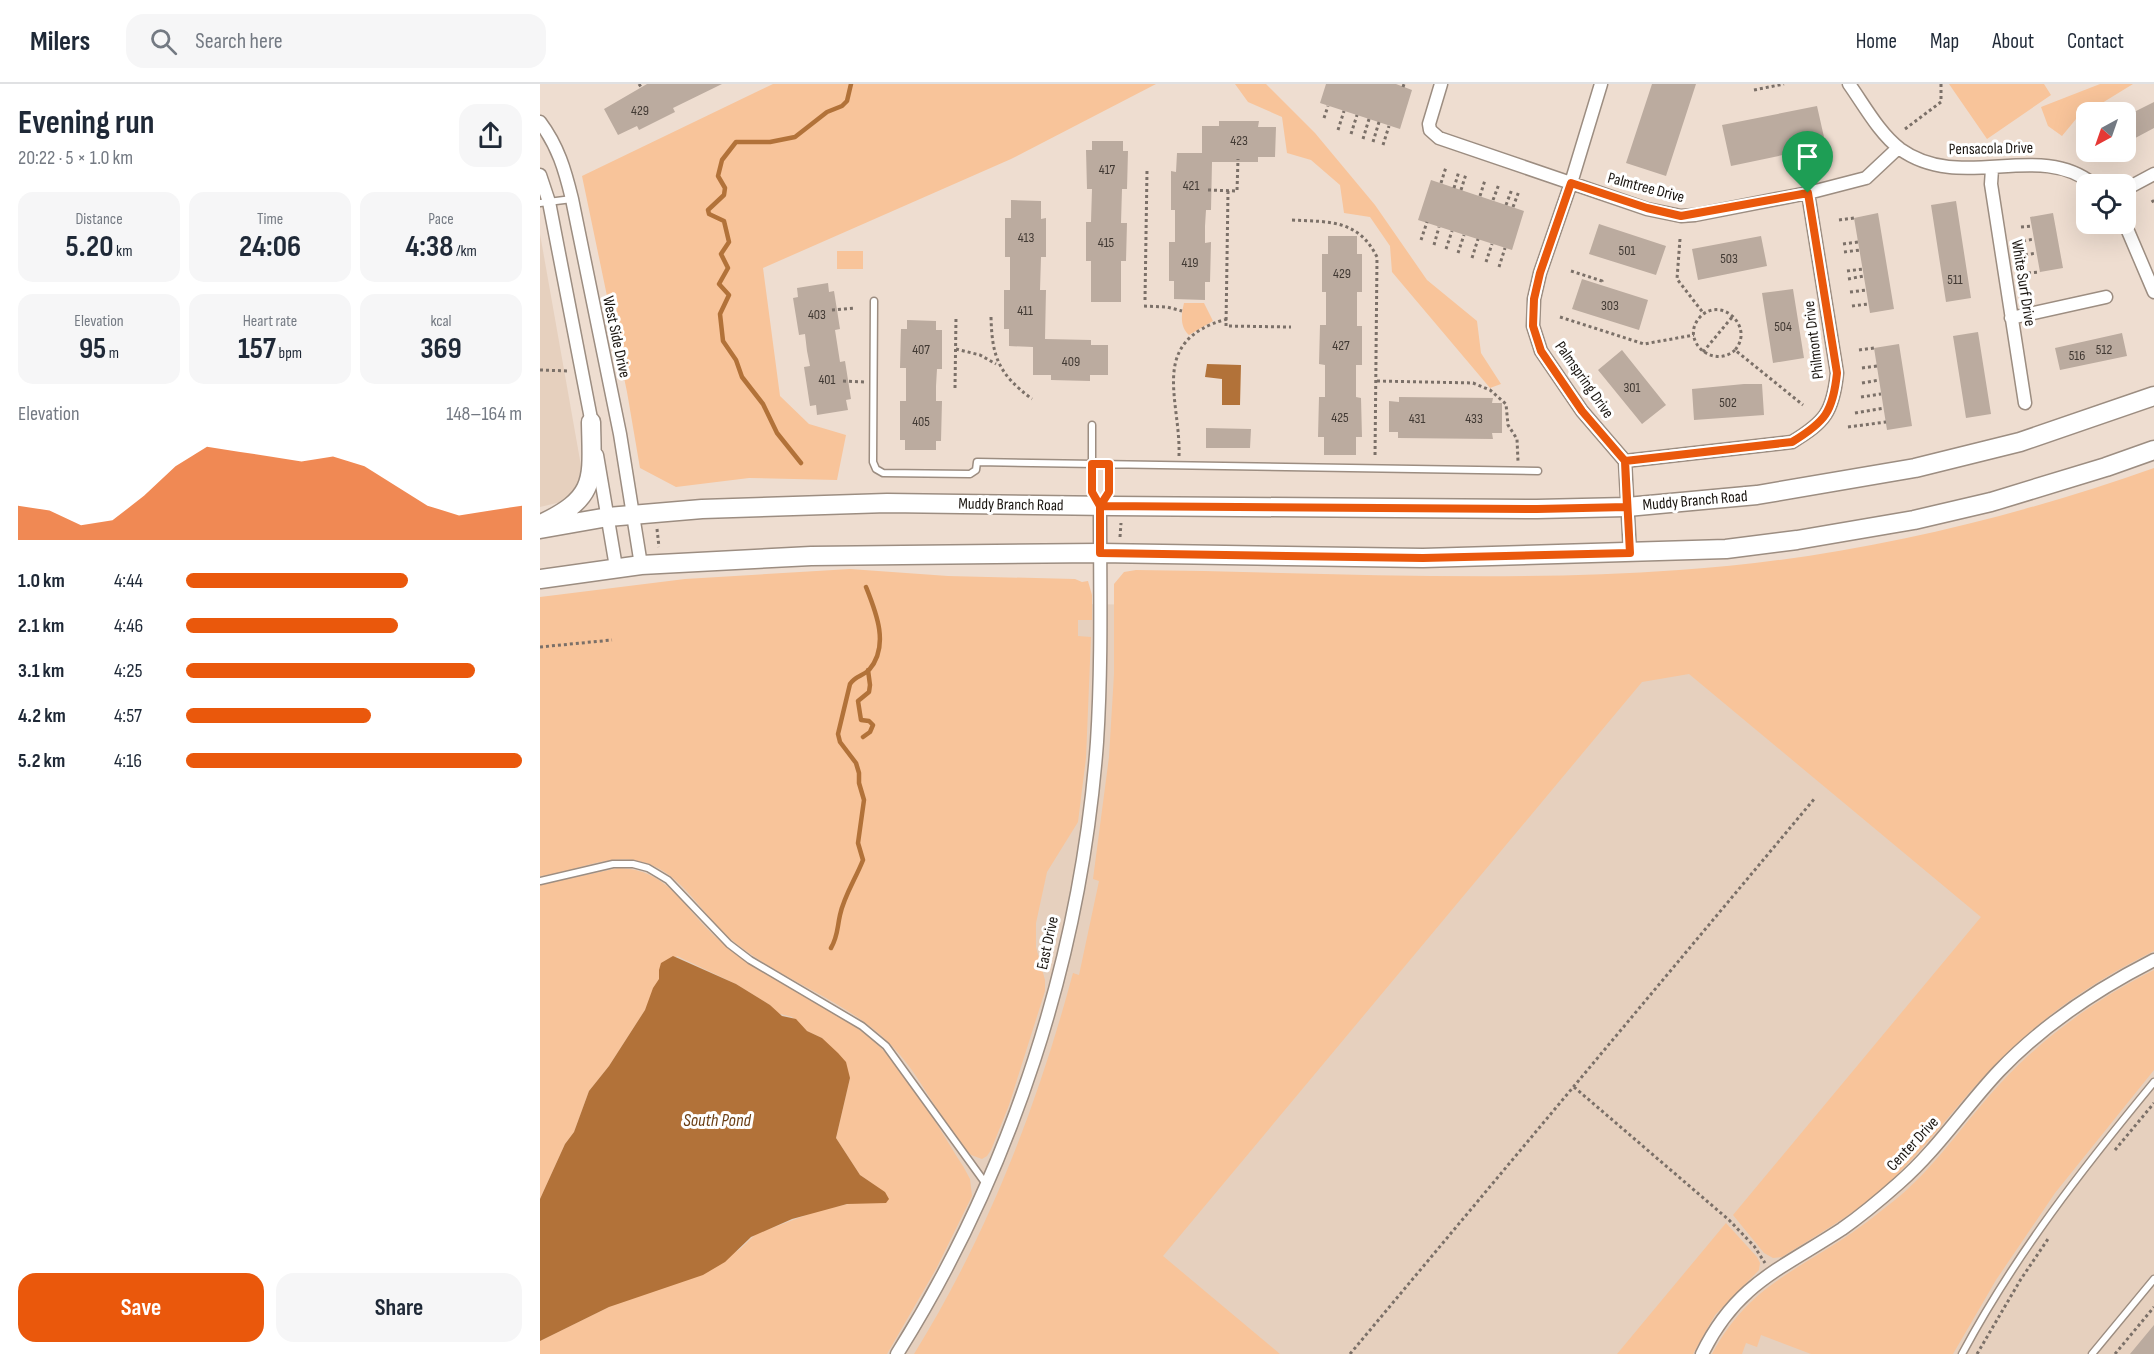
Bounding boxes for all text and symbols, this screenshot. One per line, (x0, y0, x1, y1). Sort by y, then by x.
search box (126, 14, 546, 68)
text: Milers (30, 25, 90, 58)
icon: search (147, 25, 180, 58)
text: Search here (195, 28, 283, 55)
text: Home (1856, 29, 1897, 54)
text: Map (1930, 29, 1959, 54)
text: About (1992, 29, 2034, 54)
text: Contact (2067, 29, 2124, 54)
house number: 429 (631, 102, 649, 119)
north arrow (2076, 102, 2136, 162)
map controls (2076, 102, 2136, 234)
text: Evening run (18, 103, 154, 143)
button: share (459, 104, 522, 167)
pin (1782, 131, 1833, 193)
house number: 423 (1230, 132, 1248, 149)
street label: Pensacola Drive (1949, 139, 2033, 159)
icon: arrive (1791, 140, 1824, 173)
text: 20:22 · 5 × 1.0 km (18, 146, 133, 170)
house number: 417 (1099, 161, 1116, 178)
street label: Palmtree Drive (1606, 169, 1686, 207)
button: locate (2076, 174, 2136, 234)
house number: 421 (1183, 177, 1199, 194)
text: Distance (75, 210, 123, 229)
text: Time (257, 210, 283, 229)
text: Pace (428, 210, 454, 229)
text: 5.20 (66, 229, 114, 265)
text: 24:06 (239, 229, 301, 265)
text: 4:38 (405, 229, 453, 265)
house number: 413 (1018, 229, 1034, 246)
house number: 415 (1098, 234, 1115, 251)
street label: White Surf Drive (2007, 238, 2039, 328)
text: km (114, 242, 132, 261)
text: /km (453, 242, 477, 261)
house number: 501 (1619, 242, 1635, 259)
house number: 503 (1720, 250, 1738, 267)
house number: 419 (1182, 254, 1199, 271)
house number: 429 (1333, 265, 1351, 282)
house number: 511 (1947, 271, 1963, 288)
street label: West Side Drive (598, 294, 634, 380)
house number: 303 (1601, 297, 1619, 314)
street label: Philmont Drive (1800, 300, 1828, 380)
house number: 411 (1017, 302, 1033, 319)
house number: 403 (808, 306, 826, 323)
text: Elevation (74, 312, 124, 331)
text: Heart rate (243, 312, 297, 331)
text: kcal (430, 312, 452, 331)
house number: 504 (1774, 318, 1792, 335)
text: 95 (79, 331, 106, 367)
text: 157 (238, 331, 276, 367)
text: 369 (420, 331, 462, 367)
house number: 427 (1332, 337, 1350, 354)
street label: Palmspring Drive (1551, 338, 1617, 422)
house number: 407 (912, 341, 930, 358)
house number: 512 (2096, 341, 2112, 358)
text: m (106, 344, 119, 363)
text: bpm (276, 344, 302, 363)
house number: 516 (2069, 347, 2085, 364)
house number: 409 (1062, 353, 1080, 370)
house number: 401 (819, 371, 836, 388)
house number: 301 (1623, 379, 1641, 396)
house number: 502 (1719, 394, 1737, 411)
text: Elevation (18, 402, 80, 426)
text: 148–164 m (446, 402, 522, 426)
house number: 425 (1331, 409, 1349, 426)
house number: 431 (1409, 410, 1425, 427)
house number: 433 (1465, 410, 1483, 427)
house number: 405 (912, 413, 930, 430)
street label: Muddy Branch Road (1642, 487, 1748, 515)
street label: Muddy Branch Road (958, 495, 1064, 515)
text: 1.0 km (18, 569, 65, 593)
text: 4:44 (114, 569, 143, 593)
text: 2.1 km (18, 614, 64, 638)
text: 4:46 (114, 614, 143, 638)
text: 3.1 km (18, 659, 64, 683)
text: 4:25 (114, 659, 142, 683)
text: 4.2 km (18, 704, 66, 728)
text: 4:57 (114, 704, 142, 728)
text: 5.2 km (18, 749, 65, 773)
text: 4:16 (114, 749, 142, 773)
street label: East Drive (1033, 915, 1063, 971)
water label: South Pond (683, 1110, 751, 1131)
street label: Center Drive (1883, 1113, 1943, 1175)
button: Save (18, 1273, 264, 1342)
button: Share (276, 1273, 522, 1342)

